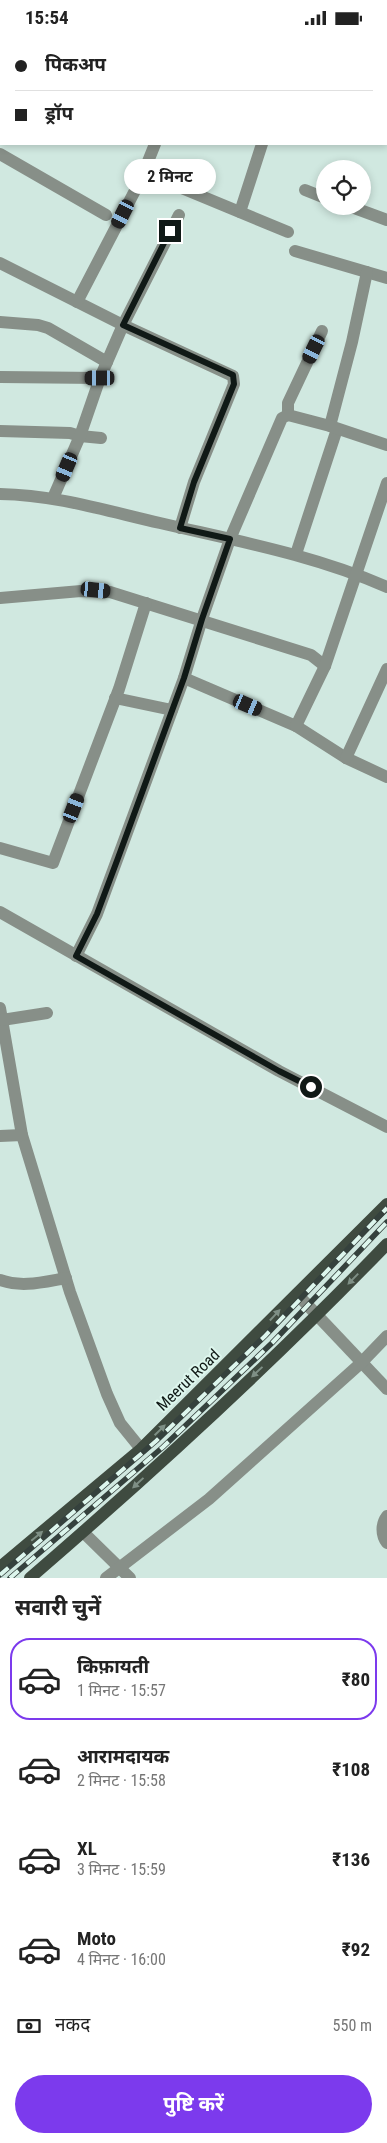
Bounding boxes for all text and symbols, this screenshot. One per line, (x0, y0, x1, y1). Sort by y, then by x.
text: 15:54 (25, 6, 69, 29)
text: पिकअप (45, 53, 106, 76)
text: ड्रॉप (45, 102, 73, 125)
callout: 2 मिनट (124, 159, 216, 193)
map controls (316, 160, 371, 215)
button: locate (316, 160, 371, 215)
text: 2 मिनट (147, 167, 193, 186)
car (109, 197, 136, 231)
route end (159, 220, 181, 242)
car (300, 332, 327, 366)
car (85, 371, 115, 386)
car (54, 450, 79, 484)
car (80, 581, 111, 599)
car (231, 692, 264, 718)
car (61, 791, 86, 825)
route start (300, 1076, 322, 1098)
one-way arrow (347, 1273, 359, 1285)
one-way arrow (269, 1309, 281, 1321)
street label: Meerut Road (153, 1345, 223, 1415)
one-way arrow (251, 1366, 263, 1378)
one-way arrow (154, 1424, 166, 1436)
one-way arrow (132, 1477, 144, 1489)
one-way arrow (31, 1530, 43, 1542)
text: सवारी चुनें (15, 1595, 101, 1620)
text: किफ़ायती (77, 1655, 149, 1678)
icon: car (17, 1657, 62, 1702)
text: ₹80 (342, 1668, 370, 1691)
text: 1 मिनट · 15:57 (77, 1681, 166, 1700)
text: आरामदायक (77, 1745, 169, 1768)
icon: car (17, 1747, 62, 1792)
text: ₹108 (332, 1758, 370, 1781)
text: 2 मिनट · 15:58 (77, 1771, 166, 1790)
icon: car (17, 1837, 62, 1882)
text: XL (77, 1837, 97, 1860)
text: ₹136 (332, 1848, 370, 1871)
text: 3 मिनट · 15:59 (77, 1860, 166, 1879)
icon: car (17, 1927, 62, 1972)
text: Moto (77, 1927, 116, 1950)
text: ₹92 (342, 1938, 370, 1961)
text: 4 मिनट · 16:00 (77, 1950, 166, 1969)
icon: cash (15, 2012, 43, 2040)
text: नकद (55, 2013, 90, 2036)
text: 550 m (333, 2016, 372, 2035)
button: पुष्टि करें (15, 2075, 372, 2133)

